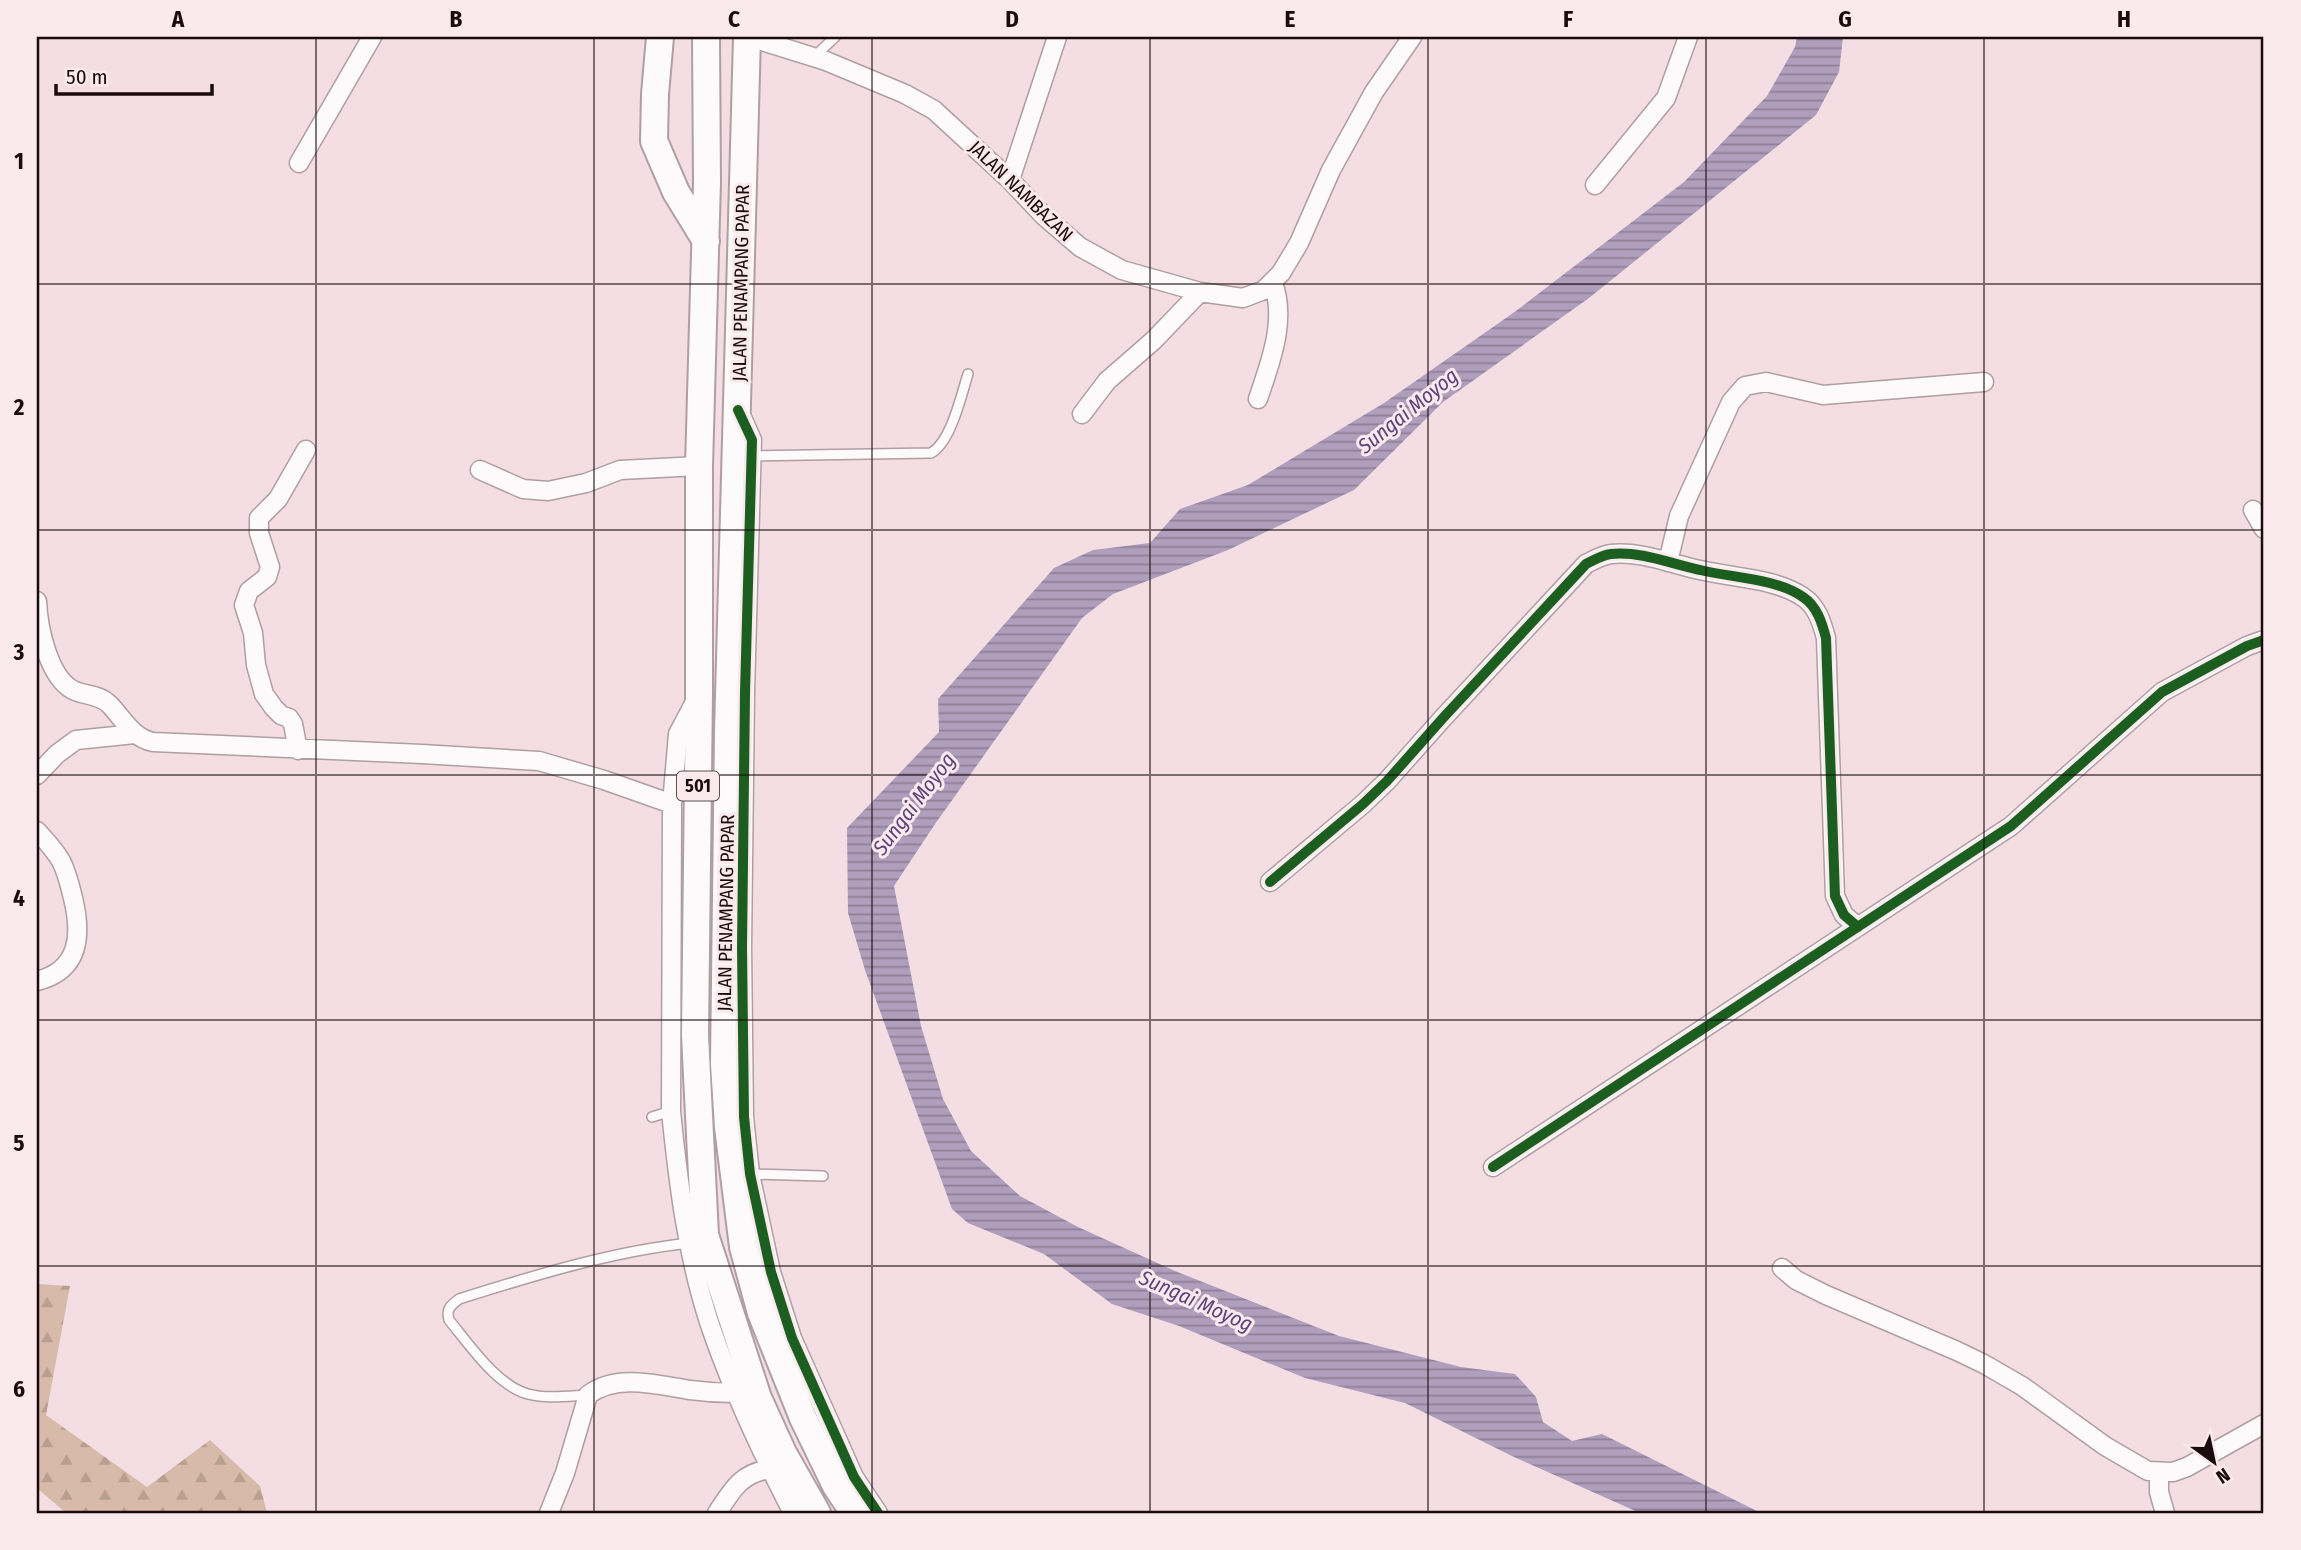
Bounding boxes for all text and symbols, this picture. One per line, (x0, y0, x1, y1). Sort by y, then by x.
text: A (171, 5, 185, 33)
text: B (450, 5, 463, 33)
text: C (728, 5, 740, 33)
text: D (1005, 5, 1019, 33)
text: E (1285, 5, 1296, 33)
text: F (1563, 5, 1573, 33)
text: G (1838, 5, 1852, 33)
text: H (2117, 5, 2131, 33)
scale bar (56, 52, 212, 96)
text: 50 m (66, 64, 108, 90)
street label: JALAN NAMBAZAN (964, 136, 1078, 246)
text: 1 (14, 147, 24, 175)
street label: JALAN PENAMPANG PAPAR (728, 184, 754, 382)
water label: Sungai Moyog (1352, 363, 1463, 460)
text: 2 (13, 393, 25, 421)
text: 3 (13, 638, 25, 666)
water label: Sungai Moyog (867, 748, 961, 861)
road number: 501 (677, 772, 719, 800)
street label: JALAN PENAMPANG PAPAR (713, 814, 739, 1012)
text: 4 (13, 884, 25, 912)
text: 5 (13, 1129, 25, 1157)
water label: Sungai Moyog (1134, 1264, 1257, 1338)
text: 6 (13, 1375, 25, 1403)
north arrow (2178, 1428, 2248, 1498)
text: N (2212, 1463, 2234, 1489)

